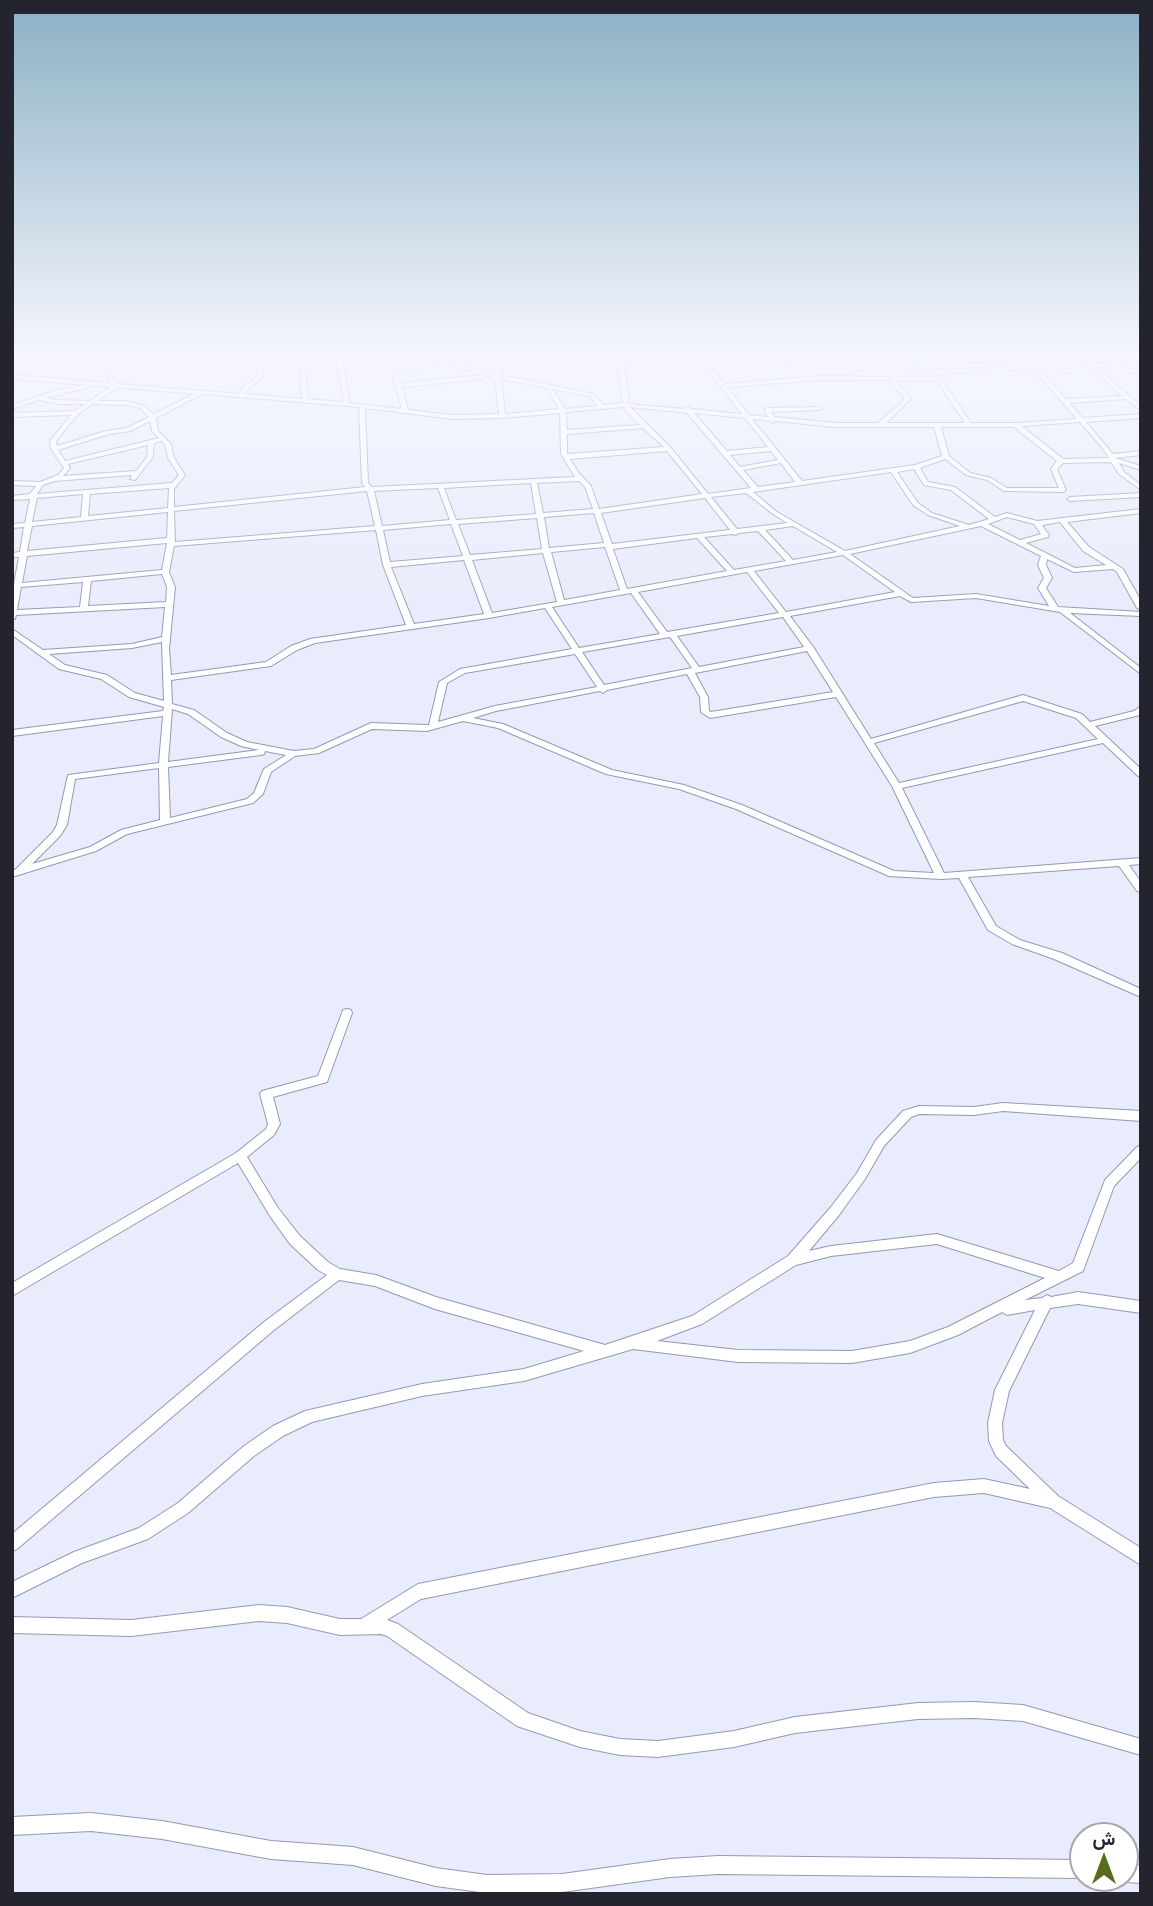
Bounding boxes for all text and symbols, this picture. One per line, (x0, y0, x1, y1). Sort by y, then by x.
north arrow (1069, 1822, 1139, 1892)
text: ش (1093, 1825, 1115, 1851)

